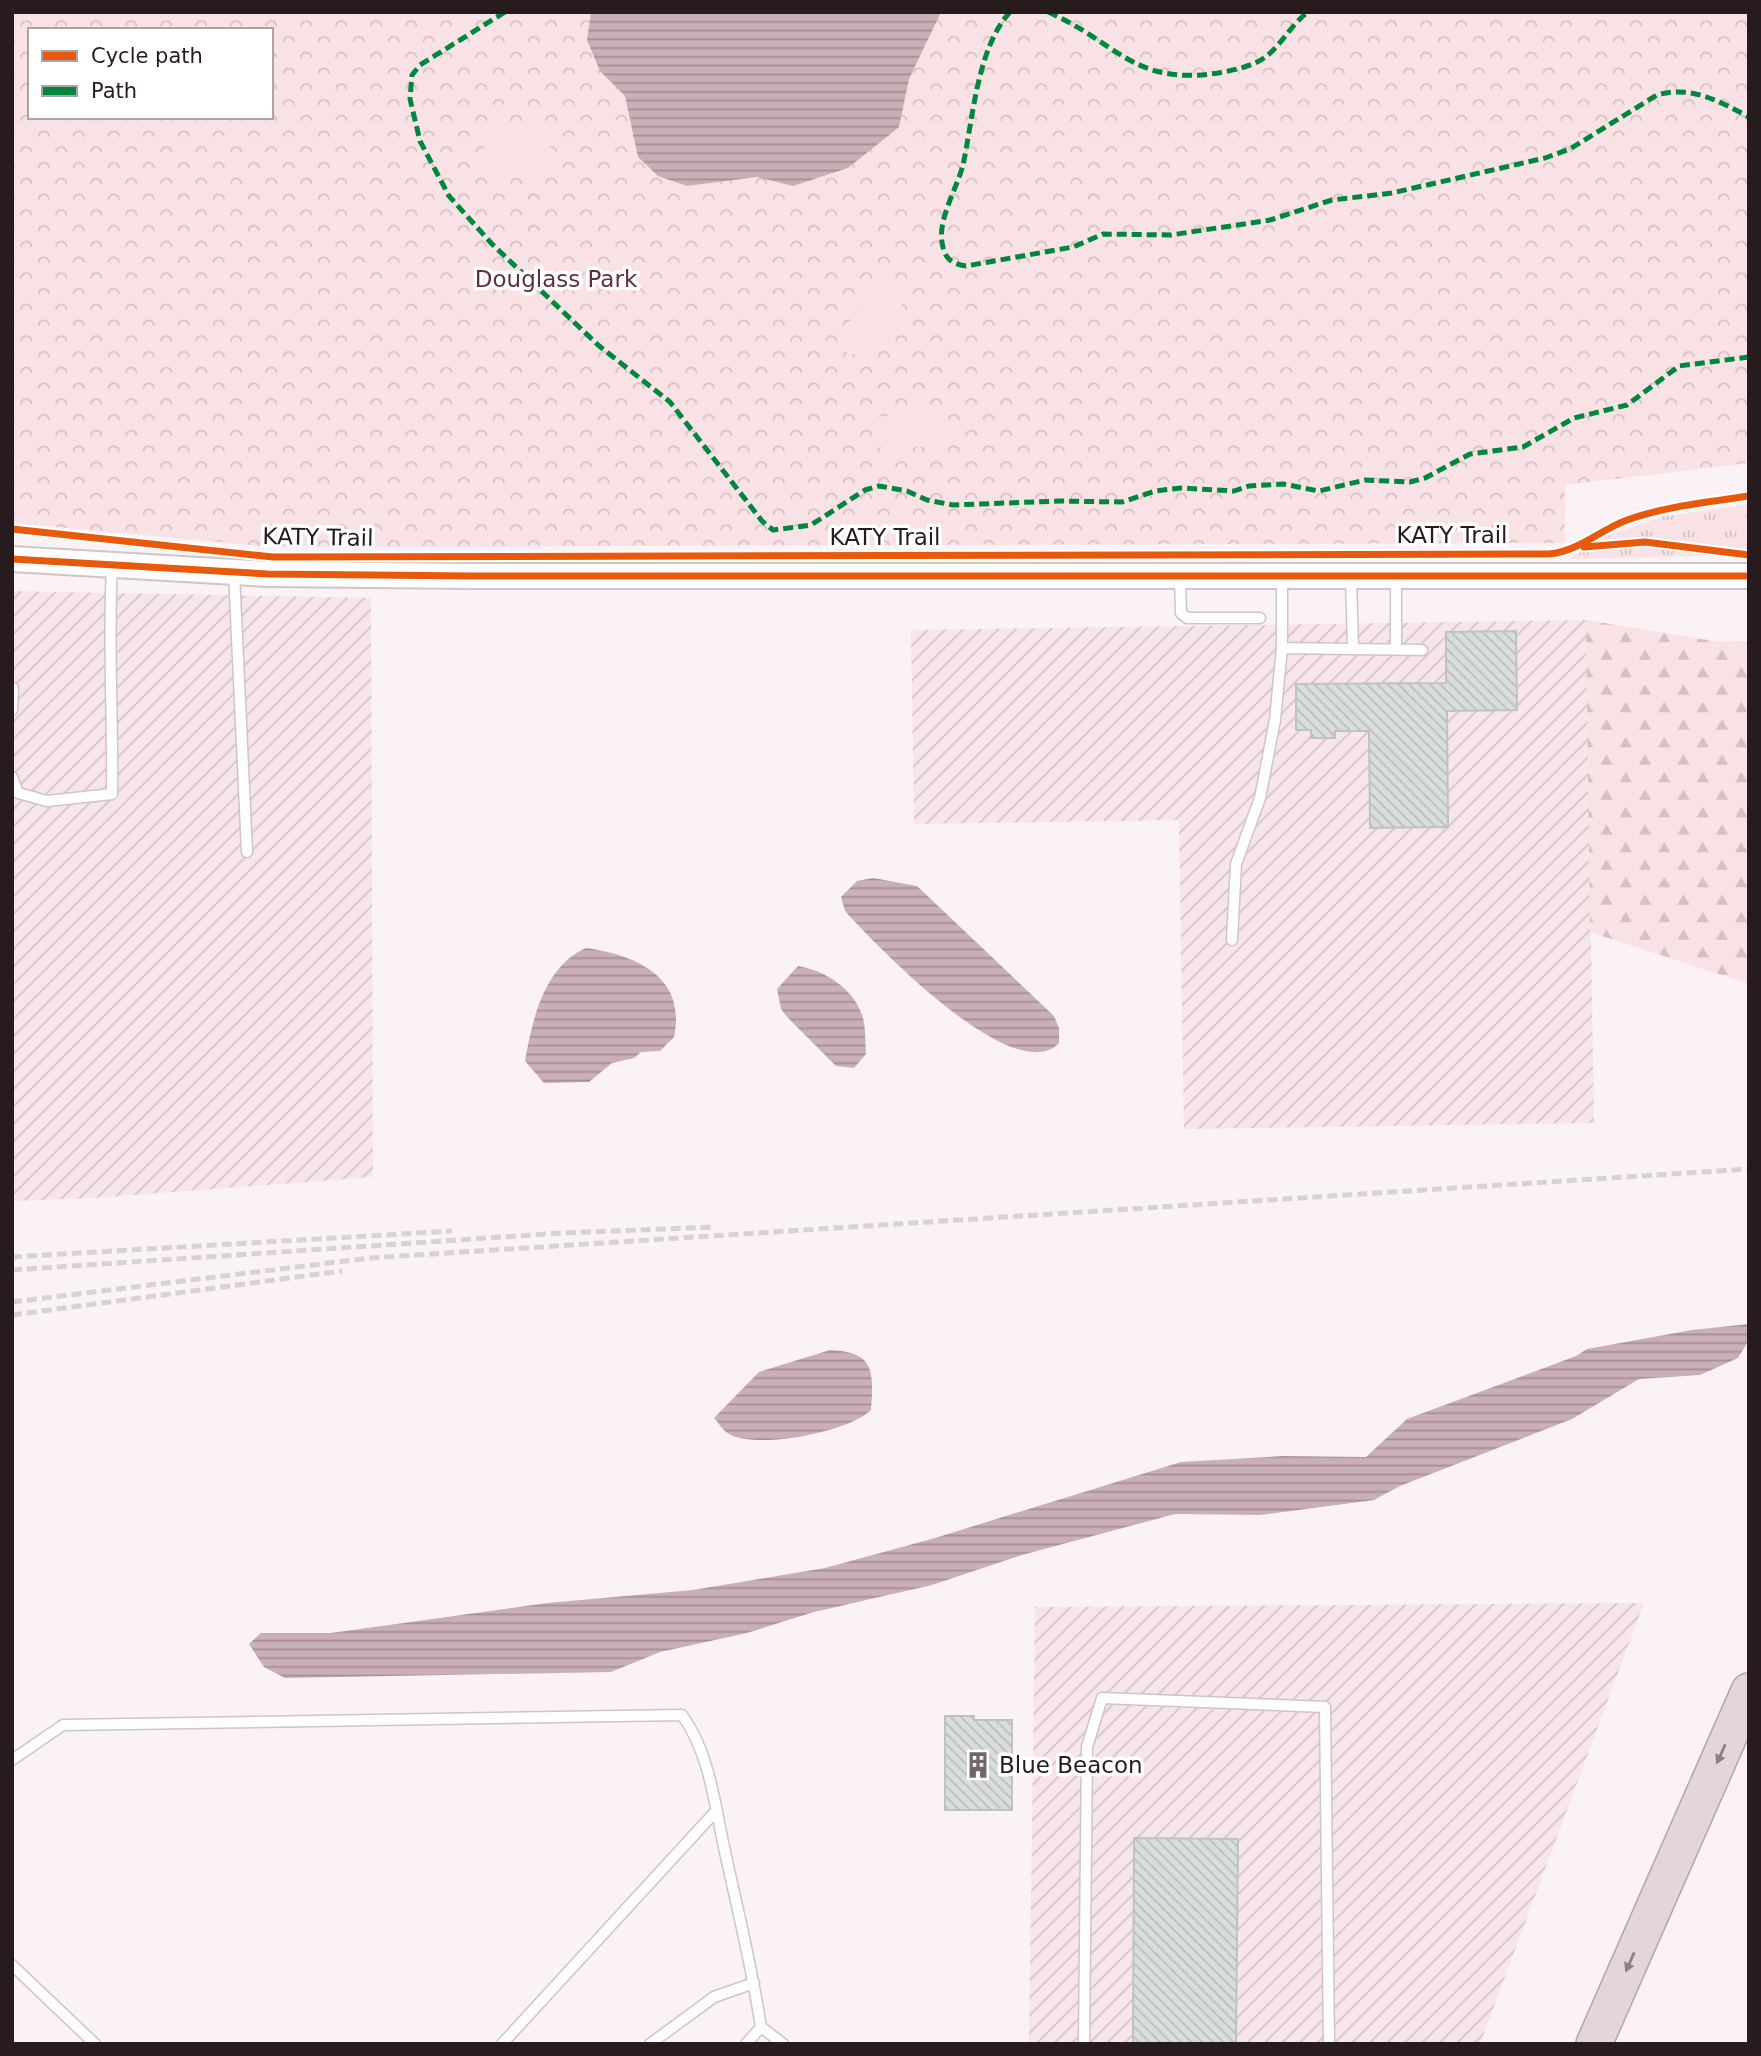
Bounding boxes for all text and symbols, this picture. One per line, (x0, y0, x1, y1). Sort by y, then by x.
legend (28, 28, 273, 119)
text: Cycle path (91, 44, 203, 68)
text: Path (91, 79, 137, 103)
park label: Douglass Park (475, 266, 638, 292)
street label: KATY Trail (1396, 522, 1508, 548)
street label: KATY Trail (262, 523, 374, 551)
street label: KATY Trail (829, 524, 941, 550)
one-way arrow (1715, 1743, 1726, 1764)
building icon: Blue Beacon (963, 1750, 993, 1780)
place label: Blue Beacon (999, 1752, 1143, 1778)
one-way arrow (1624, 1952, 1636, 1972)

